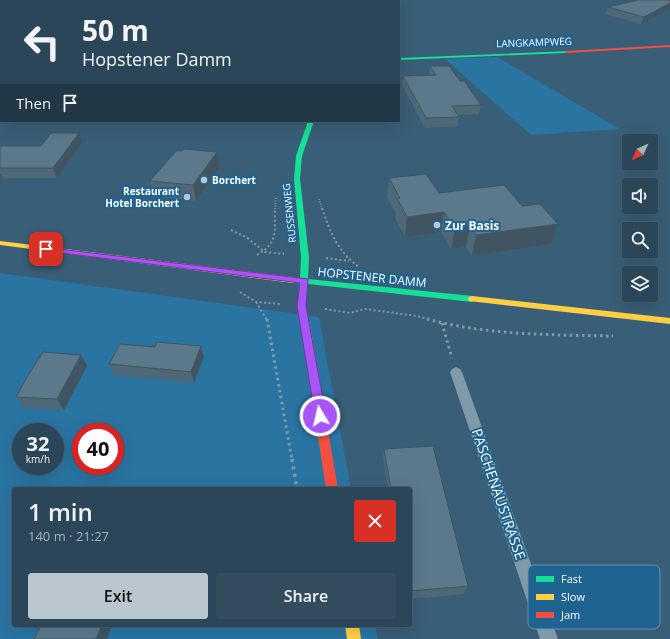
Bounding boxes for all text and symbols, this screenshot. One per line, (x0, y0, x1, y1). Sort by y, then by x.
text: 50 m (82, 11, 149, 49)
icon: left (16, 16, 68, 68)
street label: LANGKAMPWEG (496, 34, 572, 50)
text: Hopstener Damm (82, 47, 232, 71)
icon: arrive (59, 92, 81, 114)
text: Then (16, 93, 51, 113)
north arrow (622, 134, 658, 170)
map controls (622, 134, 658, 302)
place label: Borchert (212, 173, 257, 187)
marker: Borchert (199, 175, 209, 185)
button: sound (622, 178, 658, 214)
street label: RUSSENWEG (279, 183, 299, 243)
place label: Restaurant Hotel Borchert (105, 184, 180, 210)
marker: Restaurant Hotel Borchert (182, 192, 192, 202)
place label: Zur Basis (445, 217, 499, 234)
marker: Zur Basis (432, 220, 442, 230)
button: search (622, 222, 658, 258)
pin (29, 232, 63, 266)
icon: arrive (35, 238, 57, 260)
street label: HOPSTENER DAMM (317, 263, 427, 291)
button: layers (622, 266, 658, 302)
position arrow (299, 395, 341, 437)
speed limit sign: 40 (72, 423, 124, 475)
street label: PASCHENAUSTRASSE (468, 426, 530, 562)
text: 32 (27, 430, 49, 457)
text: km/h (26, 452, 50, 466)
text: 1 min (28, 495, 93, 528)
button: close (354, 500, 396, 542)
text: 140 m · 21:27 (28, 527, 109, 545)
legend (528, 565, 660, 629)
text: Fast (561, 571, 582, 586)
button: Exit (28, 573, 208, 619)
button: Share (216, 573, 396, 619)
text: Slow (561, 589, 585, 604)
text: Jam (560, 607, 580, 622)

